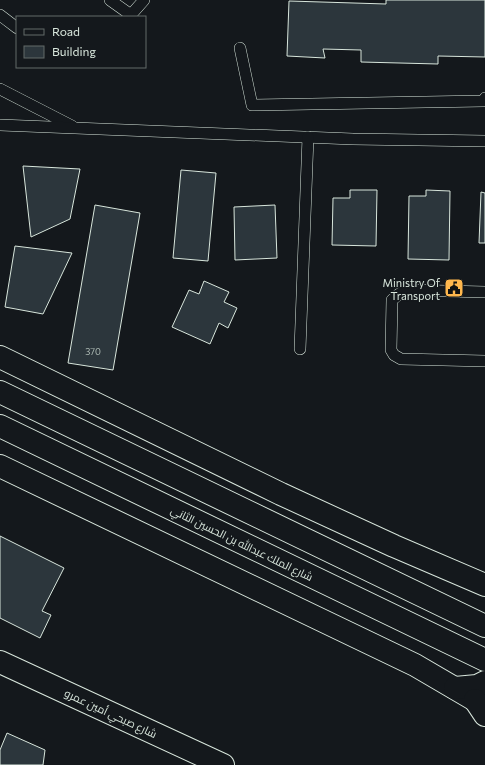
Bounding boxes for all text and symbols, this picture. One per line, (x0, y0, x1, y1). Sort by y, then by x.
legend (16, 16, 146, 68)
text: Road (52, 24, 80, 38)
text: Building (52, 44, 96, 58)
place label: Ministry Of Transport (382, 276, 441, 302)
public building icon: Ministry Of Transport (443, 277, 465, 299)
house number: 370 (85, 346, 101, 357)
street label: شارع الملك عبدالله بن الحسين الثاني (167, 502, 316, 586)
street label: شارع صبحي أمين عمرو (61, 686, 159, 743)

